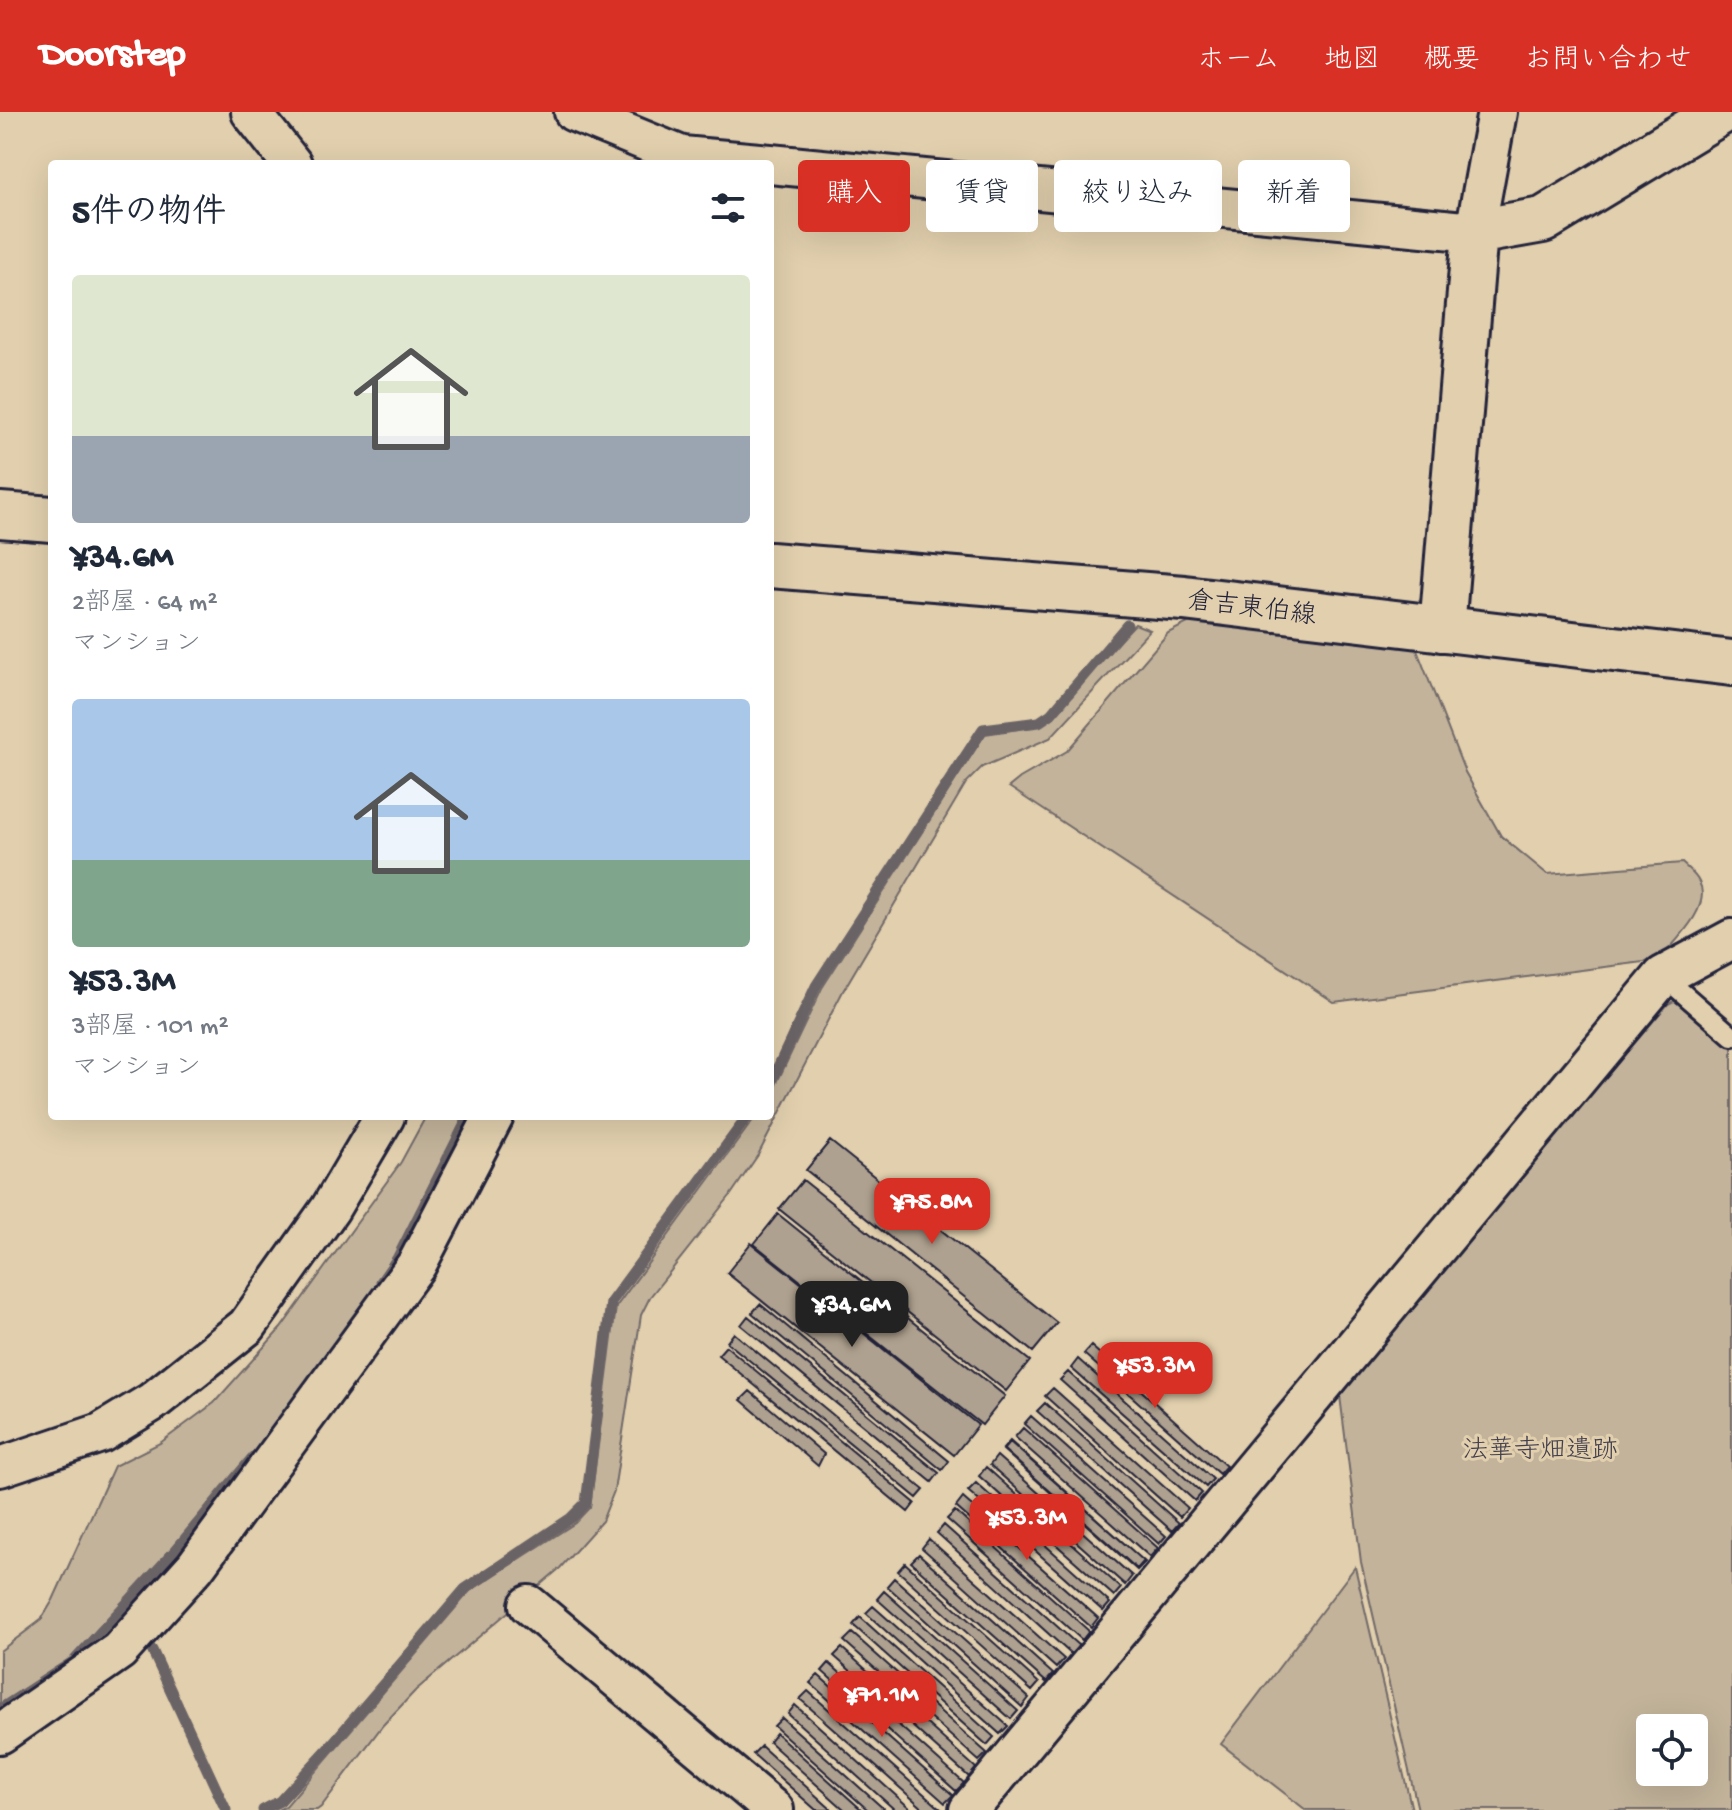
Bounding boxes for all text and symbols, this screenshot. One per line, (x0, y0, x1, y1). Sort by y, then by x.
text: Doorstep (40, 34, 186, 78)
text: ホーム (1197, 45, 1280, 78)
text: 地図 (1324, 45, 1380, 78)
text: 概要 (1424, 45, 1480, 78)
text: お問い合わせ (1524, 45, 1692, 78)
chip: 購入 (798, 160, 910, 232)
chip: 賃貸 (926, 160, 1038, 232)
chip: 絞り込み (1054, 160, 1222, 232)
chip: 新着 (1238, 160, 1350, 232)
icon: filters (706, 186, 750, 230)
text: 5件の物件 (72, 195, 226, 235)
icon: home (339, 327, 483, 471)
text: ¥34.6M (72, 539, 173, 579)
street label: 倉吉東伯線 (1185, 585, 1318, 634)
text: 2部屋 · 64 m² (72, 589, 218, 620)
text: マンション (72, 630, 201, 661)
icon: home (339, 751, 483, 895)
text: ¥53.3M (72, 963, 175, 1003)
text: 3部屋 · 101 m² (72, 1013, 229, 1044)
text: マンション (72, 1054, 201, 1085)
pin: ¥75.8M (867, 1178, 997, 1246)
text: ¥75.8M (892, 1188, 972, 1219)
pin: ¥34.6M (787, 1281, 917, 1349)
text: ¥34.6M (813, 1291, 891, 1322)
pin: ¥53.3M (1090, 1342, 1220, 1410)
text: ¥53.3M (1116, 1352, 1194, 1383)
park label: 法華寺畑遺跡 (1462, 1435, 1618, 1468)
pin: ¥53.3M (962, 1494, 1092, 1562)
text: ¥53.3M (988, 1504, 1066, 1535)
pin: ¥71.1M (817, 1671, 947, 1739)
text: ¥71.1M (846, 1681, 918, 1712)
map controls (1636, 1714, 1708, 1786)
button: locate (1636, 1714, 1708, 1786)

